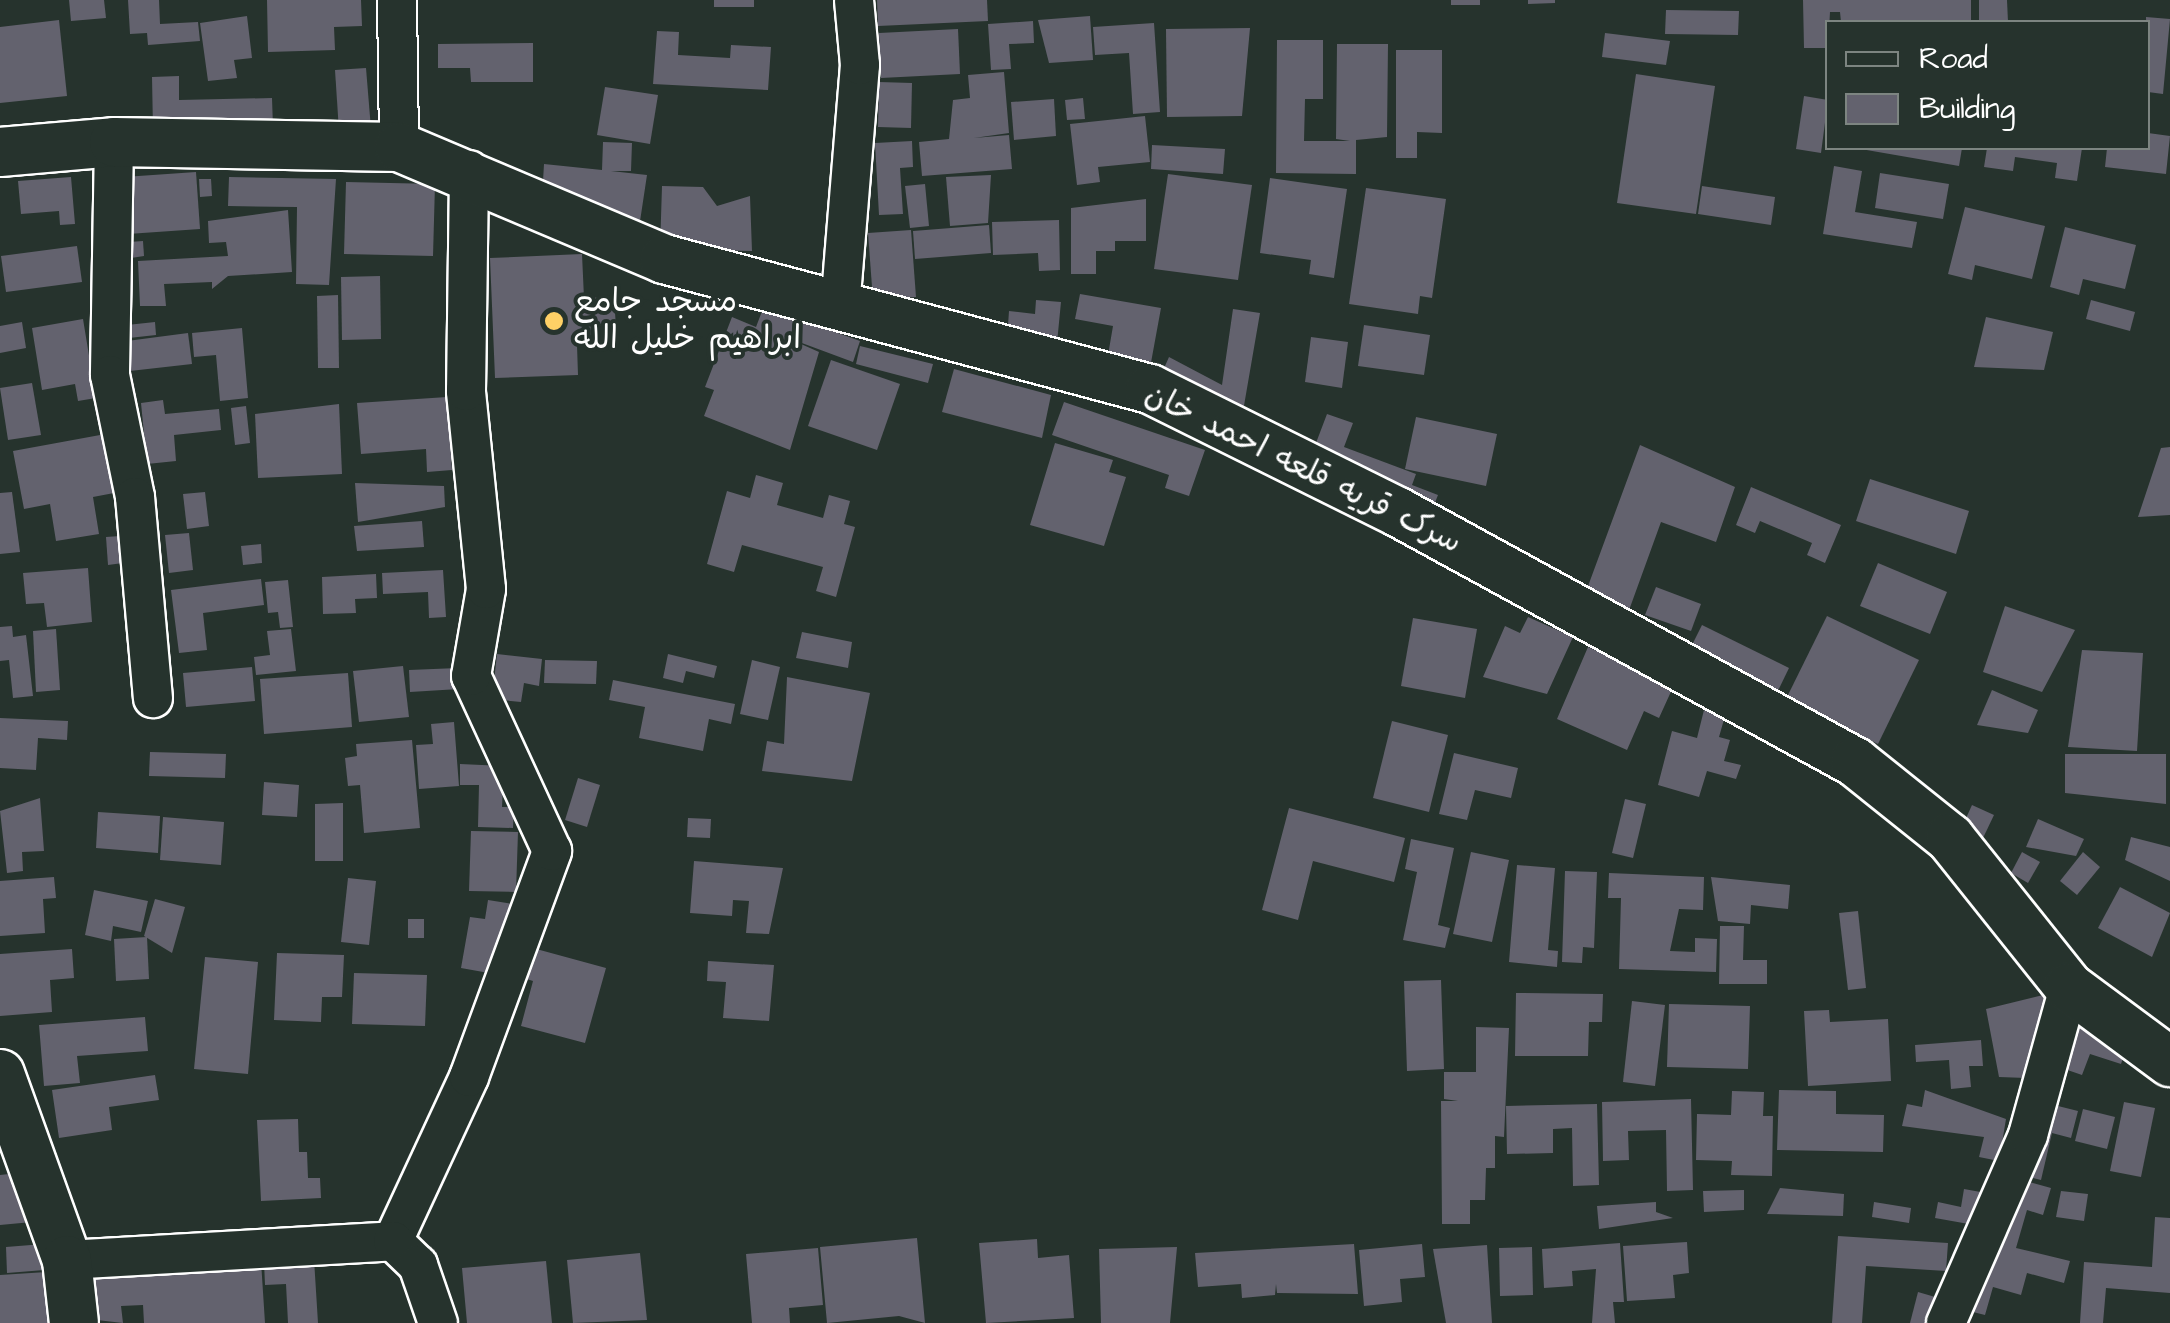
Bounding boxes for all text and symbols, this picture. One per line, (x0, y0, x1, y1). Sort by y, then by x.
legend (1825, 20, 2150, 150)
text: Road (1919, 38, 1988, 80)
text: Building (1919, 88, 2015, 130)
place label: مسجد جامع ابراهیم خلیل الله (574, 284, 801, 359)
marker: مسجد جامع ابراهیم خلیل الله (543, 310, 565, 332)
street label: سرک قریه قلعه احمد خان (1138, 376, 1468, 562)

